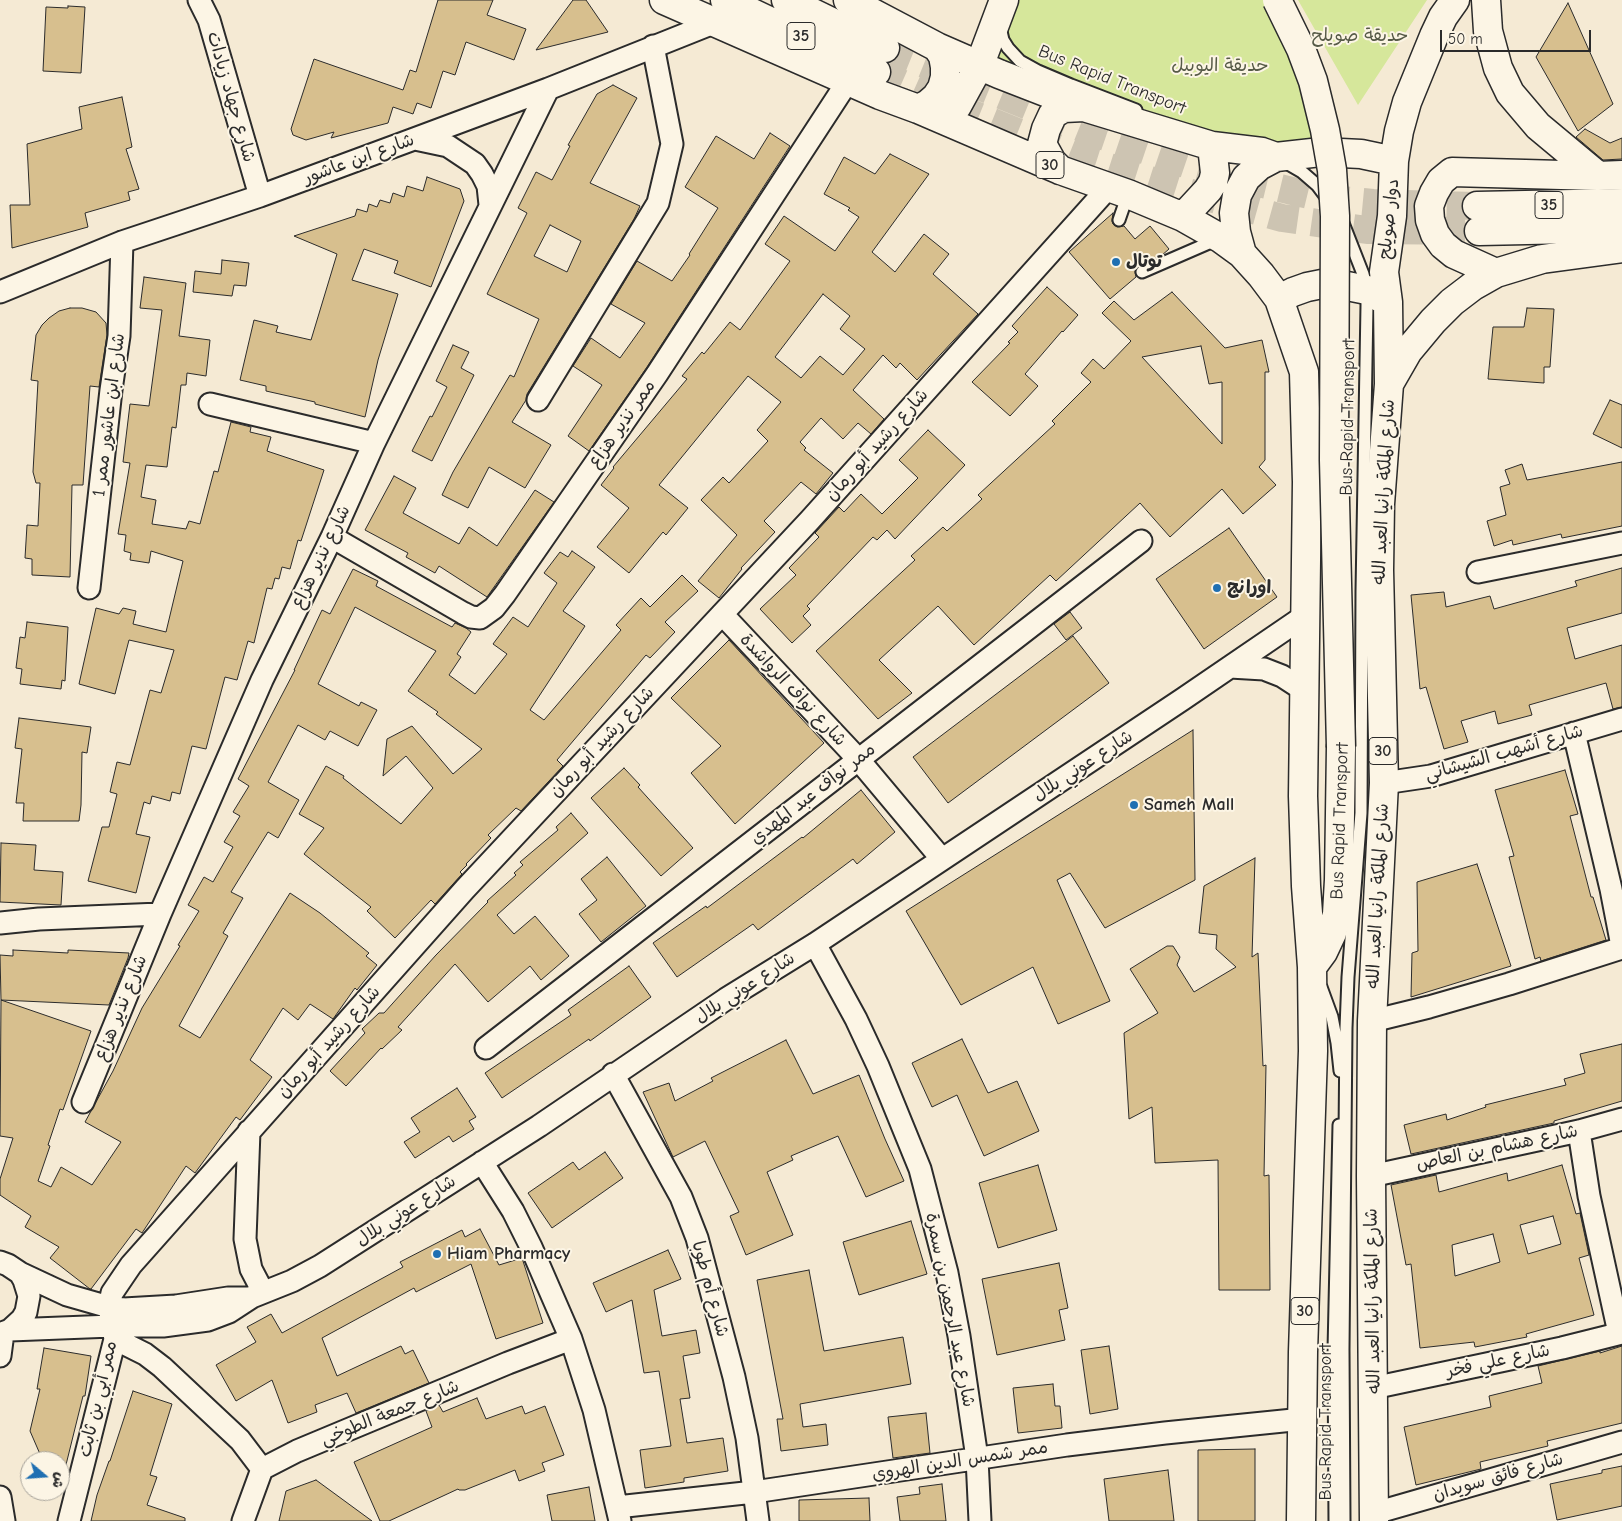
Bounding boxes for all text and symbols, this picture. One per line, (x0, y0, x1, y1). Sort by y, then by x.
scale bar (1442, 20, 1593, 52)
road number: 35 (787, 22, 815, 50)
park label: حديقة صويلح (1312, 25, 1408, 47)
street label: شارع جهاد زيادات (202, 29, 260, 165)
text: 50 m (1448, 30, 1483, 48)
street label: Bus Rapid Transport (1035, 41, 1189, 119)
park label: حديقة اليوبيل (1171, 55, 1269, 77)
street label: شارع ابن عاشور (301, 129, 417, 189)
road number: 30 (1036, 152, 1064, 178)
street label: دوار صويلح (1374, 178, 1404, 260)
road number: 35 (1535, 192, 1563, 218)
place label: توتال (1126, 251, 1162, 273)
marker: توتال (1110, 256, 1122, 268)
street label: شارع ابن عاشور ممر 1 (88, 332, 130, 498)
street label: Bus Rapid Transport (1336, 338, 1360, 496)
street label: ممر نذير هزاع (584, 376, 660, 472)
street label: شارع رشيد أبو رمان (821, 384, 933, 506)
street label: شارع الملكة رانيا العبد الله (1368, 399, 1400, 585)
street label: شارع نذير هزاع (287, 502, 355, 612)
place label: اورانج (1227, 577, 1271, 599)
marker: اورانج (1211, 582, 1223, 594)
street label: شارع نواف الرواشدة (735, 629, 851, 751)
street label: شارع رشيد أبو رمان (545, 682, 659, 802)
street label: شارع أشهب الشيشاني (1422, 720, 1586, 786)
street label: شارع عوني بلال (1029, 726, 1137, 806)
street label: ممر نواف عبد المهدي (746, 738, 880, 850)
road number: 30 (1369, 738, 1397, 764)
street label: Bus Rapid Transport (1326, 742, 1354, 900)
place label: Sameh Mall (1144, 794, 1234, 816)
marker: Sameh Mall (1128, 799, 1140, 811)
street label: شارع الملكة رانيا العبد الله (1362, 803, 1394, 989)
street label: شارع عوني بلال (691, 948, 799, 1028)
street label: شارع نذير هزاع (90, 952, 152, 1064)
street label: شارع رشيد أبو رمان (273, 981, 385, 1103)
street label: شارع هشام بن العاص (1414, 1120, 1580, 1176)
street label: شارع عوني بلال (352, 1171, 460, 1251)
street label: شارع الملكة رانيا العبد الله (1361, 1208, 1385, 1394)
street label: شارع عبد الرحمن بن سمرة (921, 1211, 979, 1409)
street label: شارع أم طوبا (687, 1239, 733, 1339)
place label: Hiam Pharmacy (447, 1243, 570, 1265)
marker: Hiam Pharmacy (431, 1248, 443, 1260)
road number: 30 (1291, 1298, 1319, 1324)
street label: ممر أبي بن ثابت (74, 1339, 122, 1459)
street label: شارع علي فخر (1444, 1339, 1552, 1383)
street label: Bus Rapid Transport (1315, 1343, 1337, 1501)
street label: شارع جمعة الطوخي (318, 1375, 462, 1451)
street label: ممر شمس الدين الهروي (871, 1436, 1049, 1486)
street label: شارع فائق سويدان (1430, 1448, 1566, 1506)
north arrow (20, 1451, 70, 1501)
text: ش (48, 1471, 69, 1490)

